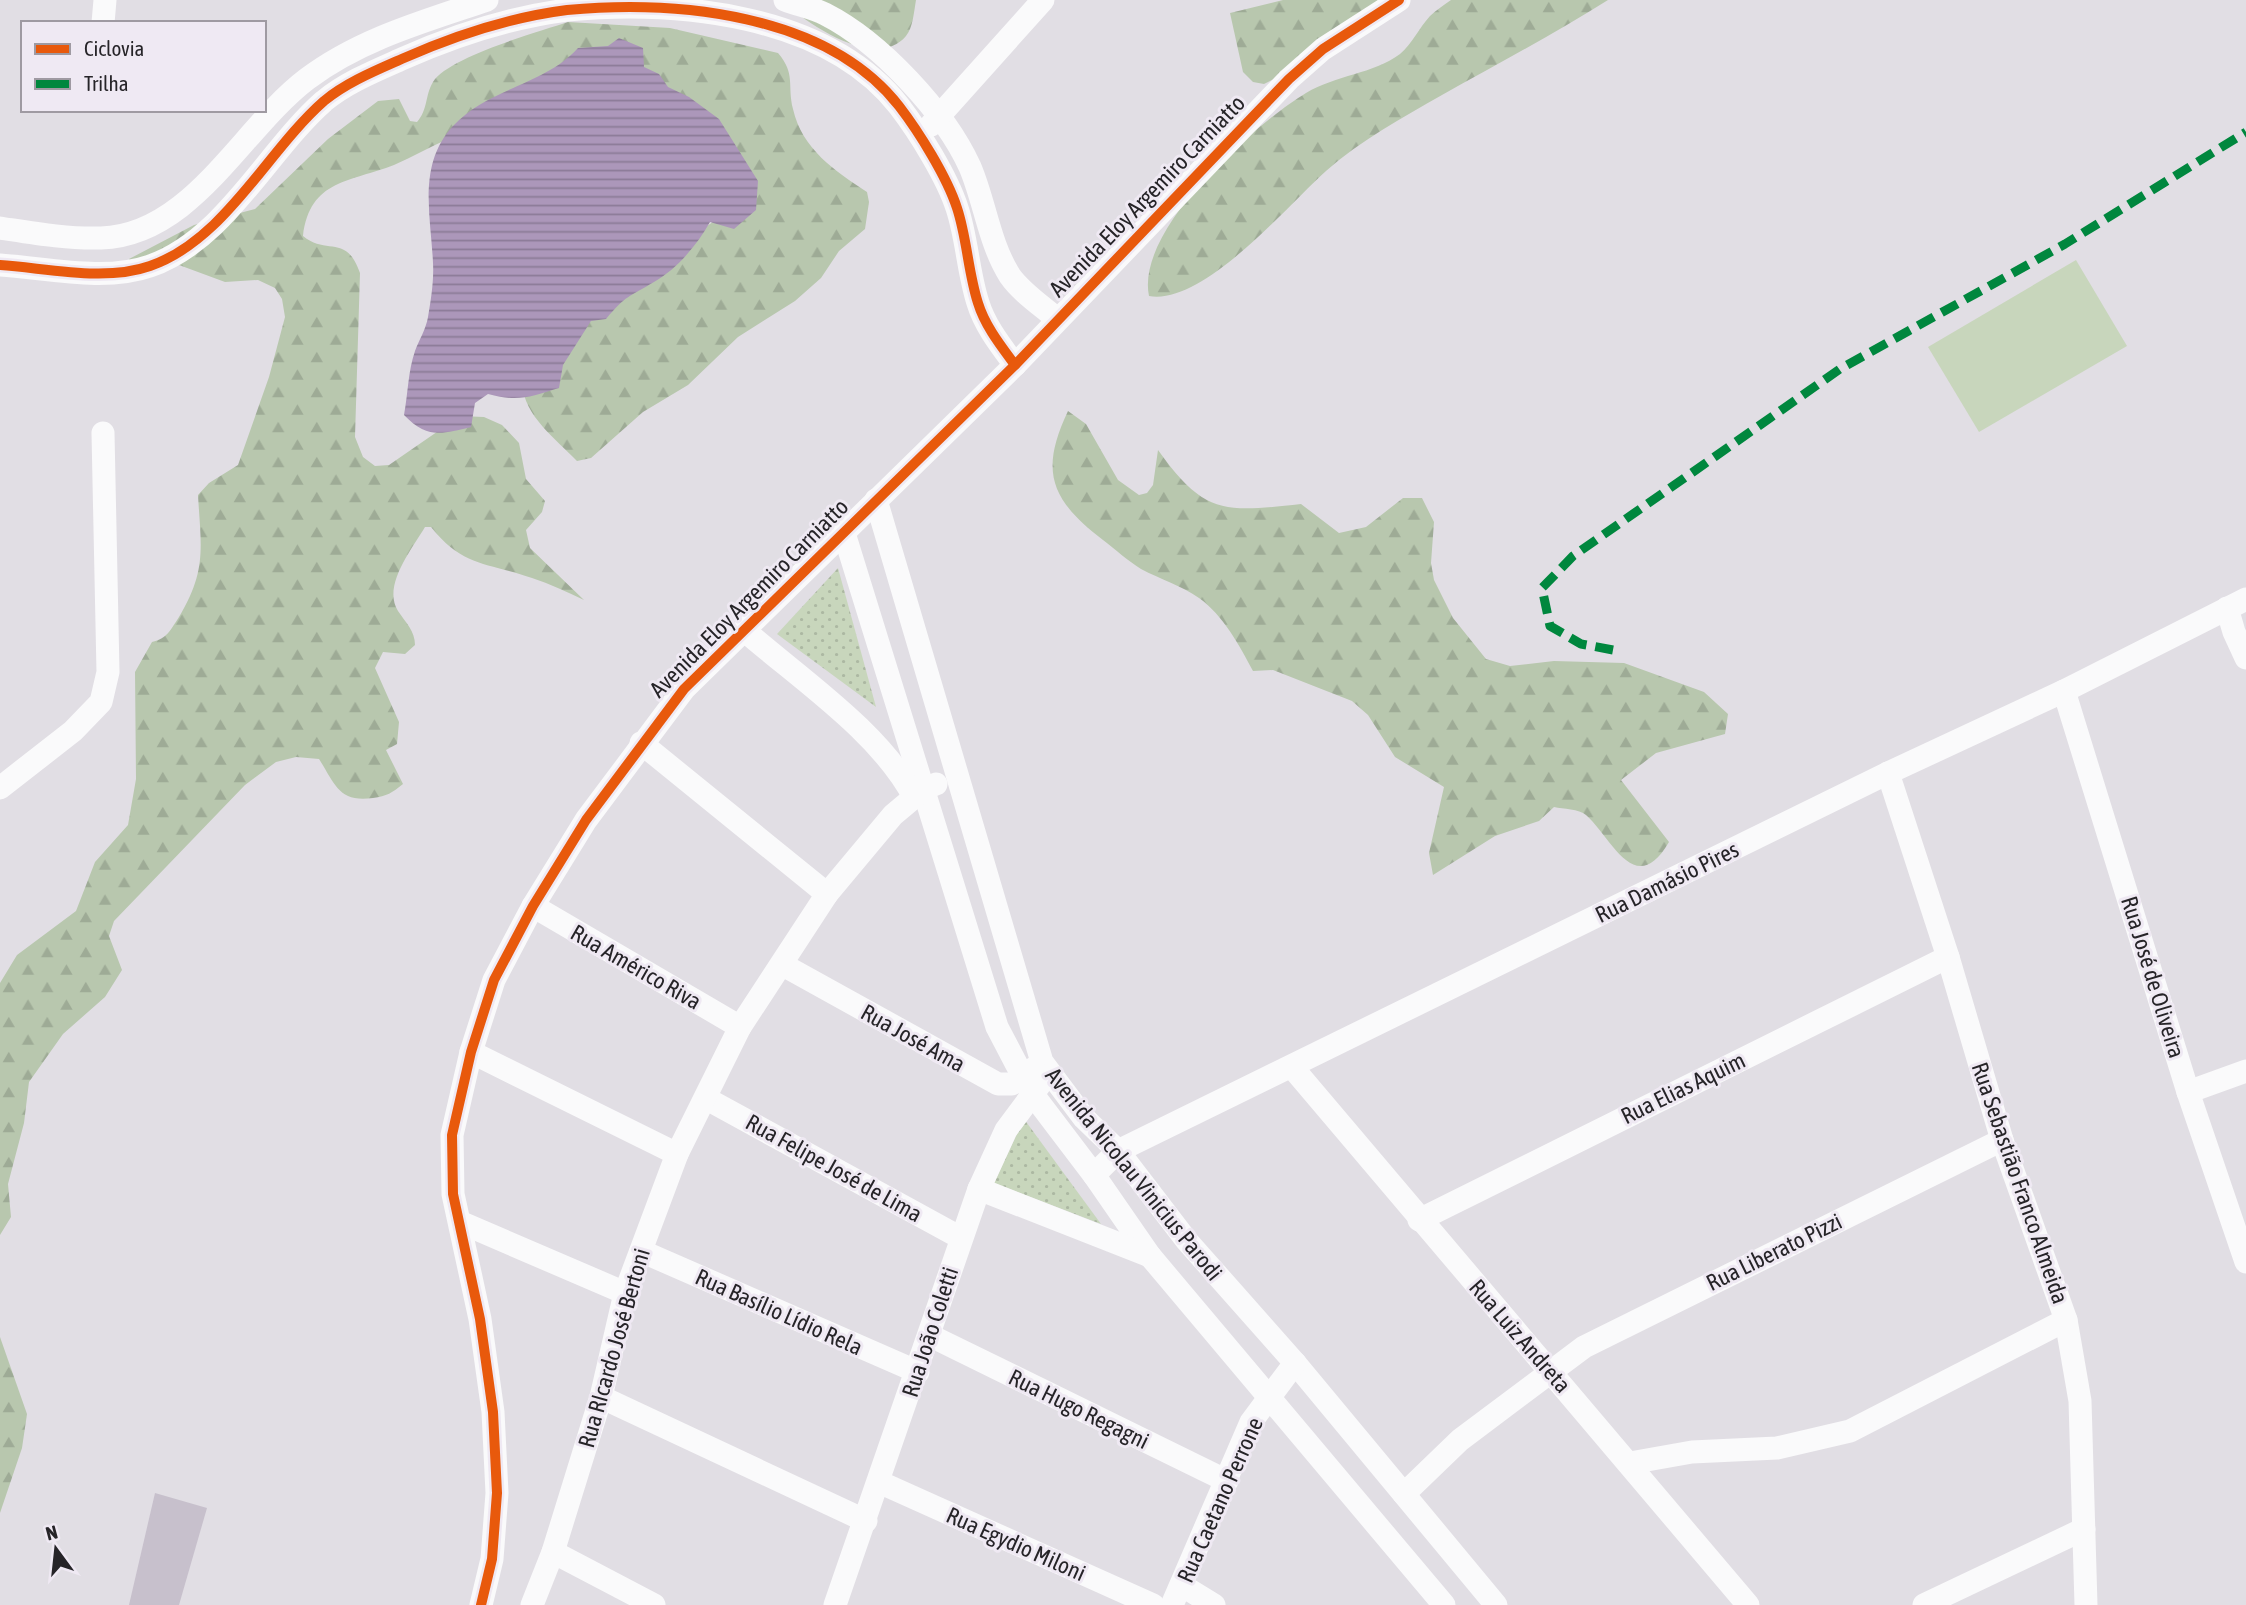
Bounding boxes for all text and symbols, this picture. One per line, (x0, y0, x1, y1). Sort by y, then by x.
legend (21, 21, 266, 112)
text: Ciclovia (84, 36, 144, 60)
text: Trilha (84, 71, 129, 95)
street label: Avenida Eloy Argemiro Carniatto (1044, 90, 1250, 302)
street label: Avenida Eloy Argemiro Carniatto (644, 493, 854, 703)
street label: Rua Damásio Pires (1591, 836, 1743, 928)
street label: Rua José de Oliveira (2116, 893, 2190, 1061)
street label: Rua Américo Riva (566, 919, 706, 1015)
street label: Rua José Ama (856, 999, 970, 1077)
street label: Rua Elias Aquim (1617, 1047, 1749, 1129)
street label: Rua Sebastião Franco Almeida (1966, 1059, 2074, 1307)
street label: Avenida Nicolau Vinicius Parodi (1040, 1063, 1228, 1285)
street label: Rua Felipe José de Lima (741, 1109, 927, 1227)
street label: Rua Liberato Pizzi (1702, 1208, 1846, 1296)
street label: Rua RIcardo José Bertoni (573, 1245, 655, 1451)
street label: Rua Basílio Lídio Rela (692, 1264, 866, 1360)
street label: Rua João Coletti (897, 1264, 963, 1400)
street label: Rua Luiz Andreta (1464, 1274, 1576, 1398)
street label: Rua Hugo Regagni (1005, 1364, 1153, 1454)
street label: Rua Caetano Perrone (1172, 1413, 1268, 1587)
street label: Rua Egydio Miloni (942, 1502, 1090, 1586)
north arrow (21, 1514, 91, 1584)
text: N (43, 1521, 60, 1545)

